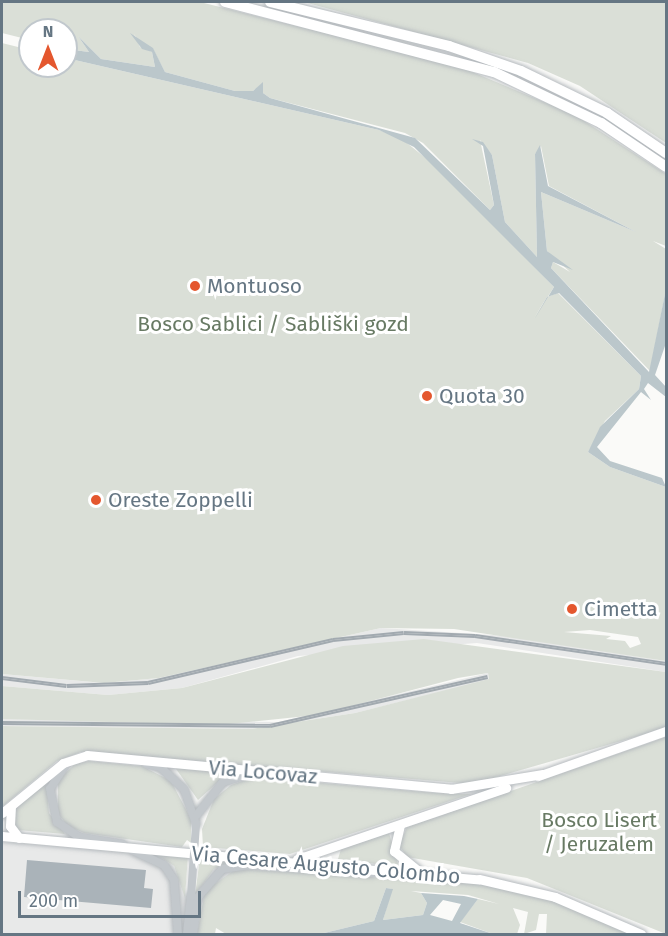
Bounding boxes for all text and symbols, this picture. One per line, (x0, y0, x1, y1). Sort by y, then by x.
north arrow (18, 18, 78, 78)
text: N (43, 22, 53, 41)
place label: Montuoso (207, 273, 302, 299)
marker: Montuoso (188, 279, 202, 293)
park label: Bosco Sablici / Sabliški gozd (137, 311, 409, 337)
place label: Quota 30 (439, 383, 525, 409)
marker: Quota 30 (420, 389, 434, 403)
place label: Oreste Zoppelli (108, 487, 253, 513)
marker: Oreste Zoppelli (89, 493, 103, 507)
place label: Cimetta (584, 596, 658, 622)
marker: Cimetta (565, 602, 579, 616)
street label: Via Locovaz (208, 755, 318, 789)
park label: Bosco Lisert / Jeruzalem (541, 807, 657, 857)
street label: Via Cesare Augusto Colombo (191, 841, 461, 889)
scale bar (21, 879, 204, 917)
text: 200 m (29, 890, 78, 912)

